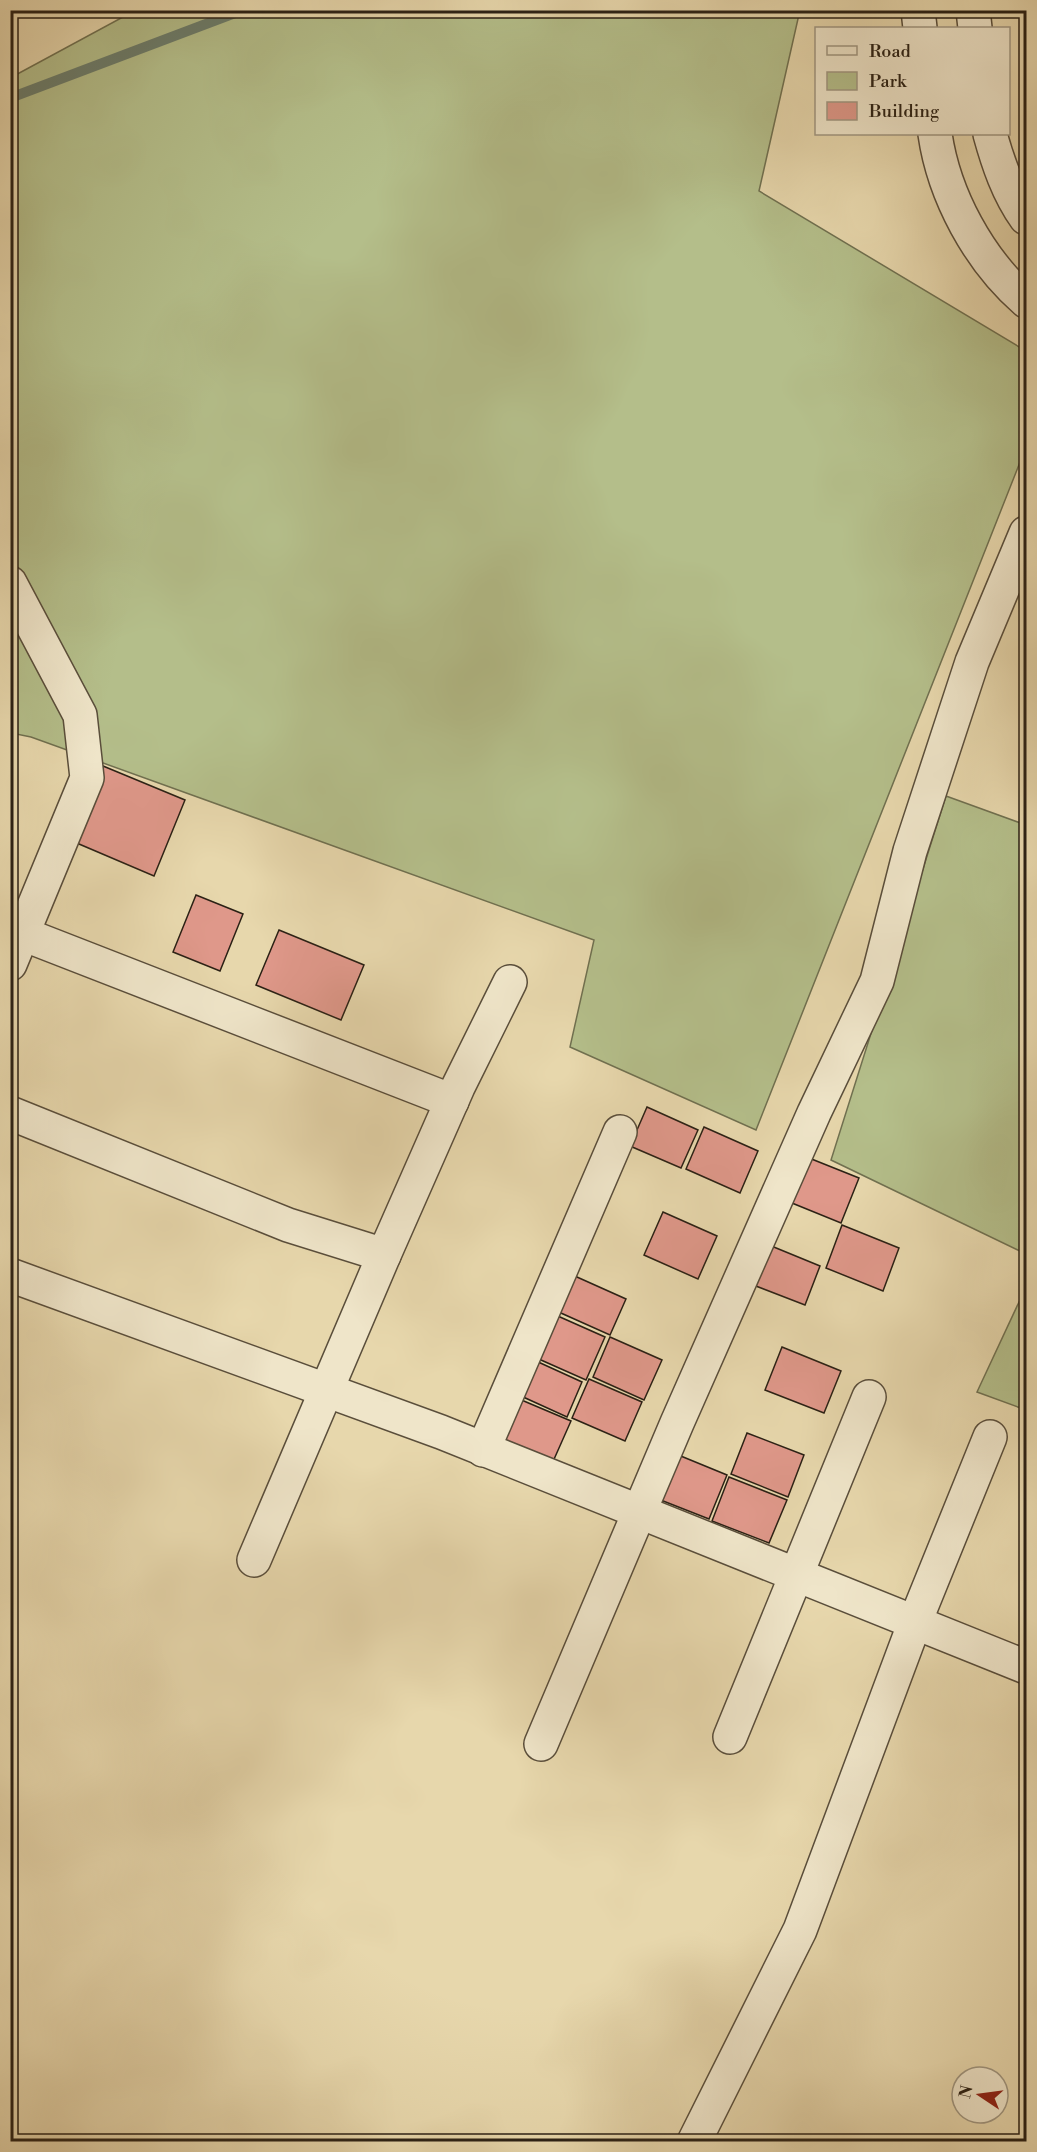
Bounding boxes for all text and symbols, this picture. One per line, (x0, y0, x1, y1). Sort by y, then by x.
legend (815, 27, 1010, 135)
text: Road (869, 40, 912, 63)
text: Park (869, 70, 908, 93)
text: Building (868, 100, 940, 123)
north arrow (950, 2065, 1010, 2125)
text: N (955, 2083, 978, 2100)

